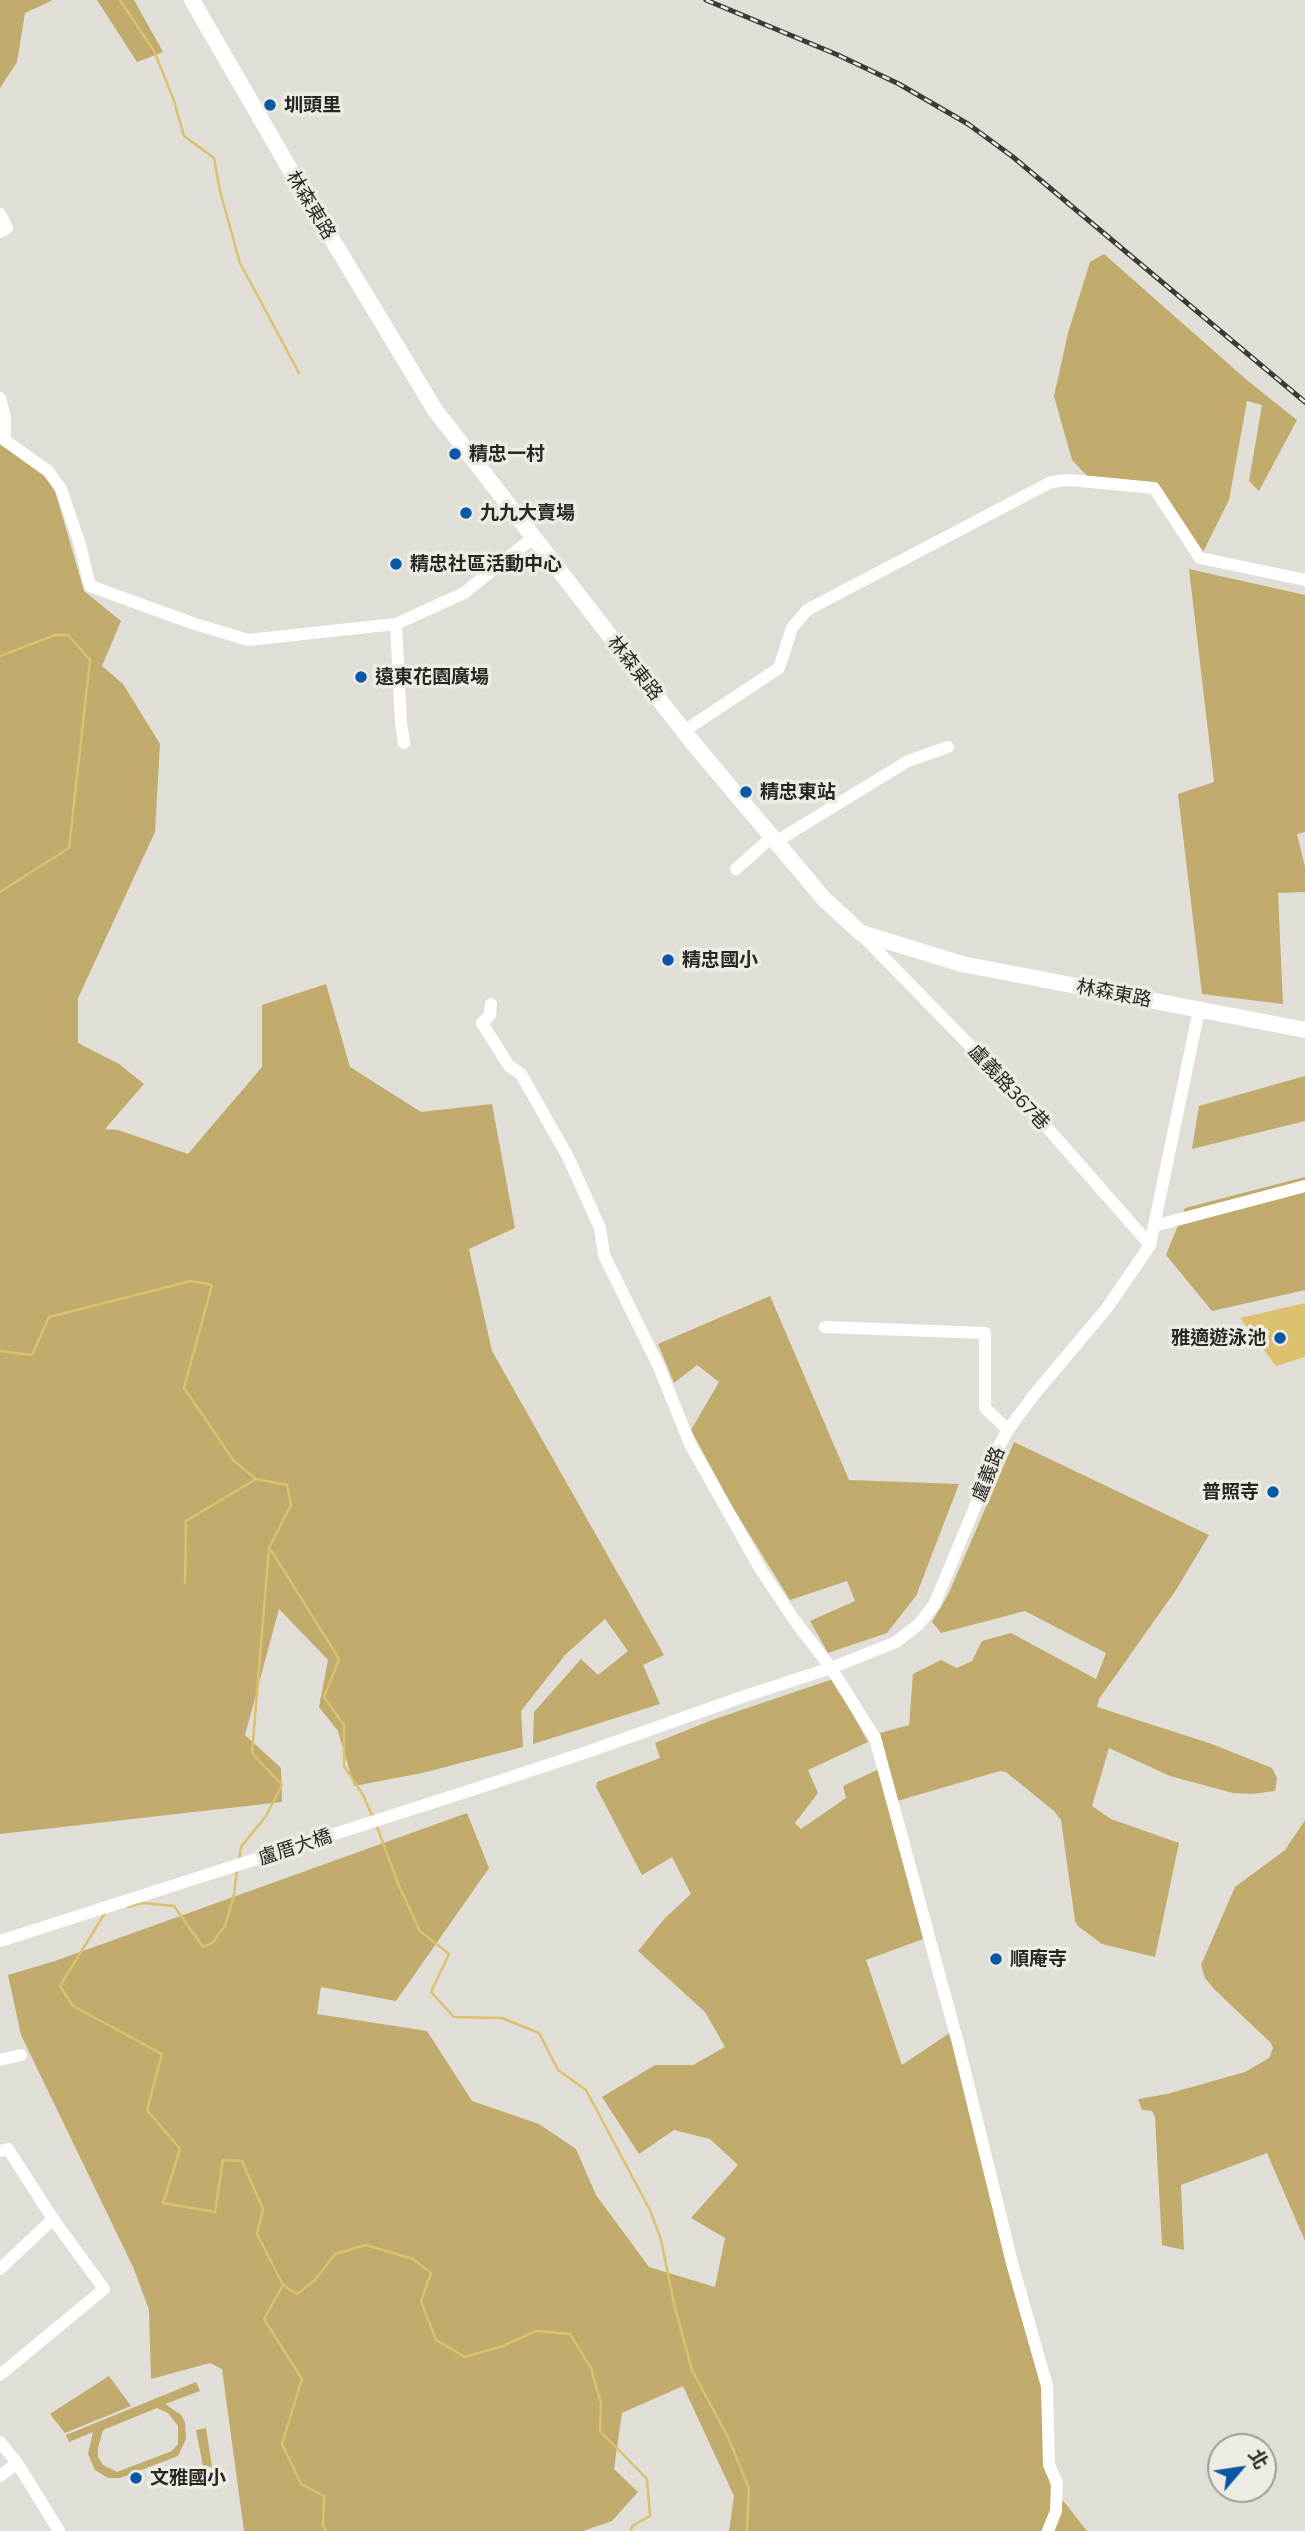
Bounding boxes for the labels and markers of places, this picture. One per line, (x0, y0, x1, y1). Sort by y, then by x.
place label: 圳頭里 (284, 94, 341, 116)
marker: 圳頭里 (262, 97, 278, 113)
place label: 精忠一村 (469, 443, 545, 465)
marker: 精忠一村 (447, 446, 463, 462)
place label: 九九大賣場 (480, 502, 575, 524)
marker: 九九大賣場 (458, 505, 474, 521)
place label: 精忠社區活動中心 (410, 553, 562, 575)
marker: 精忠社區活動中心 (388, 556, 404, 572)
place label: 遠東花園廣場 (375, 666, 489, 688)
marker: 遠東花園廣場 (353, 669, 369, 685)
place label: 精忠東站 (760, 781, 836, 803)
marker: 精忠東站 (738, 784, 754, 800)
place label: 精忠國小 (682, 949, 758, 971)
marker: 精忠國小 (660, 952, 676, 968)
place label: 雅適遊泳池 (1171, 1327, 1266, 1349)
marker: 雅適遊泳池 (1272, 1330, 1288, 1346)
place label: 普照寺 (1202, 1481, 1259, 1503)
marker: 普照寺 (1265, 1484, 1281, 1500)
place label: 順庵寺 (1010, 1948, 1067, 1970)
marker: 順庵寺 (988, 1951, 1004, 1967)
place label: 文雅國小 (150, 2467, 226, 2489)
marker: 文雅國小 (128, 2470, 144, 2486)

